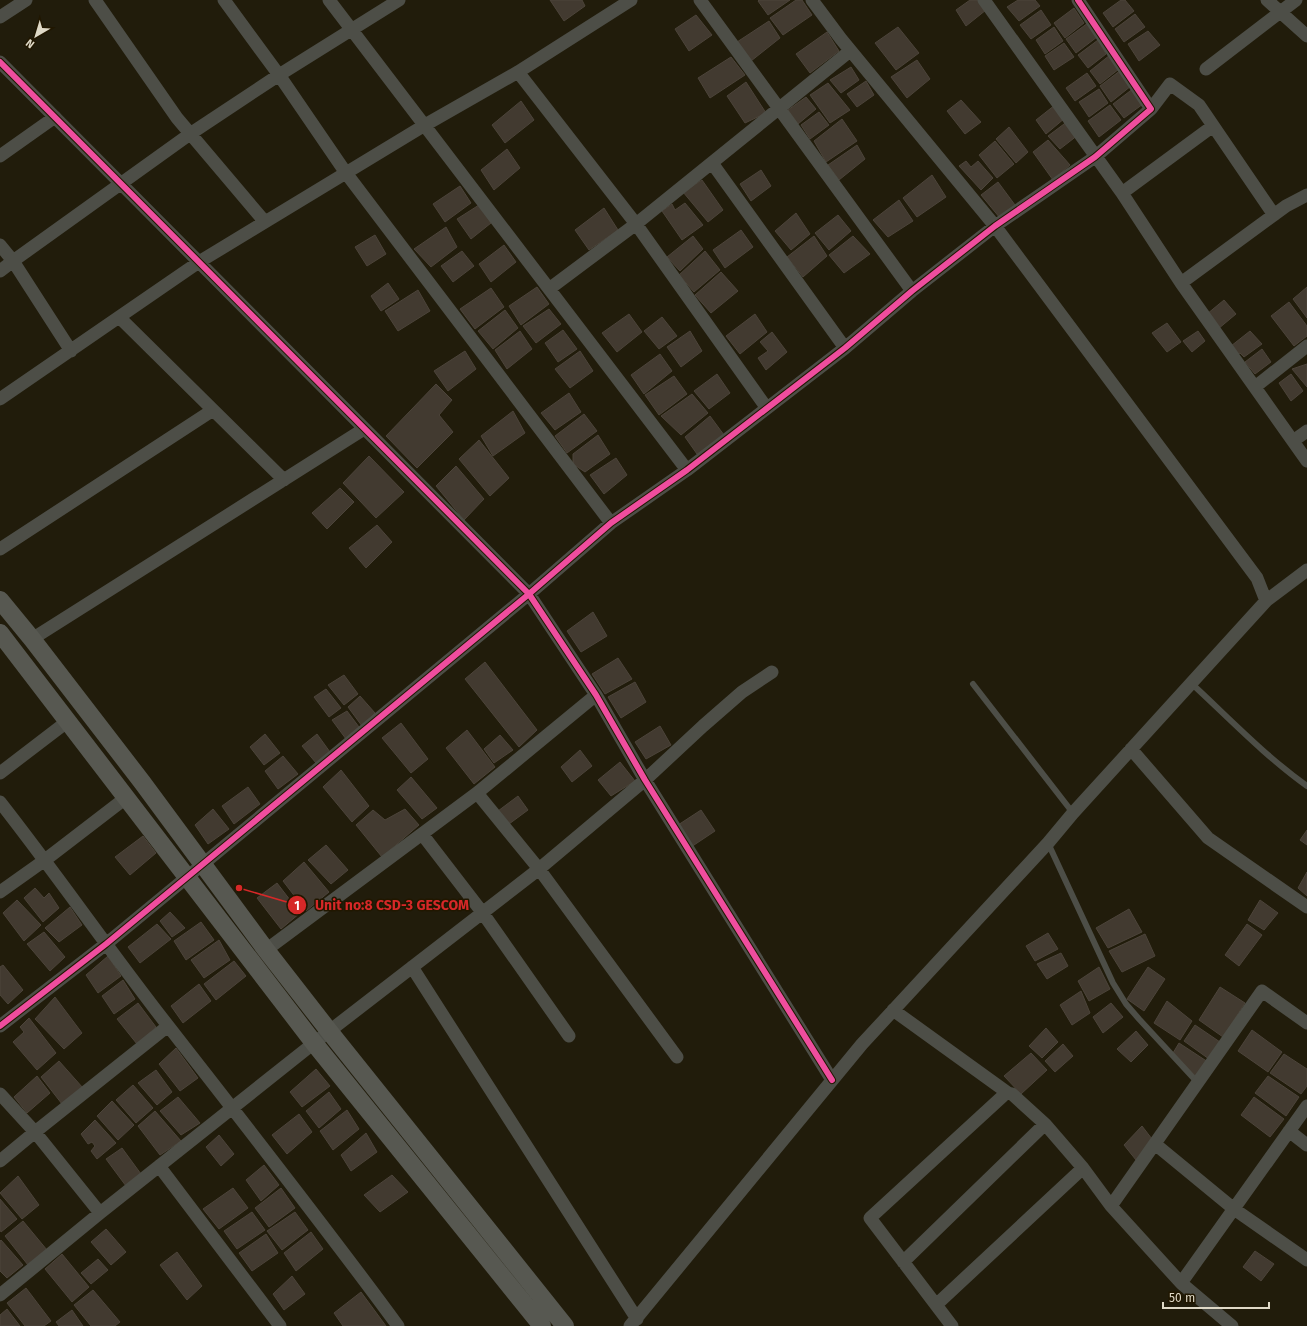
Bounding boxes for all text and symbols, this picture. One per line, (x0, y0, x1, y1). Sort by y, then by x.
north arrow (16, 16, 56, 56)
text: N (23, 36, 37, 51)
callout: Unit no:8 CSD-3 GESCOM (287, 892, 477, 918)
text: Unit no:8 CSD-3 GESCOM (315, 897, 469, 914)
text: 1 (294, 899, 300, 913)
scale bar (1163, 1284, 1269, 1310)
text: 50 m (1169, 1291, 1195, 1305)

